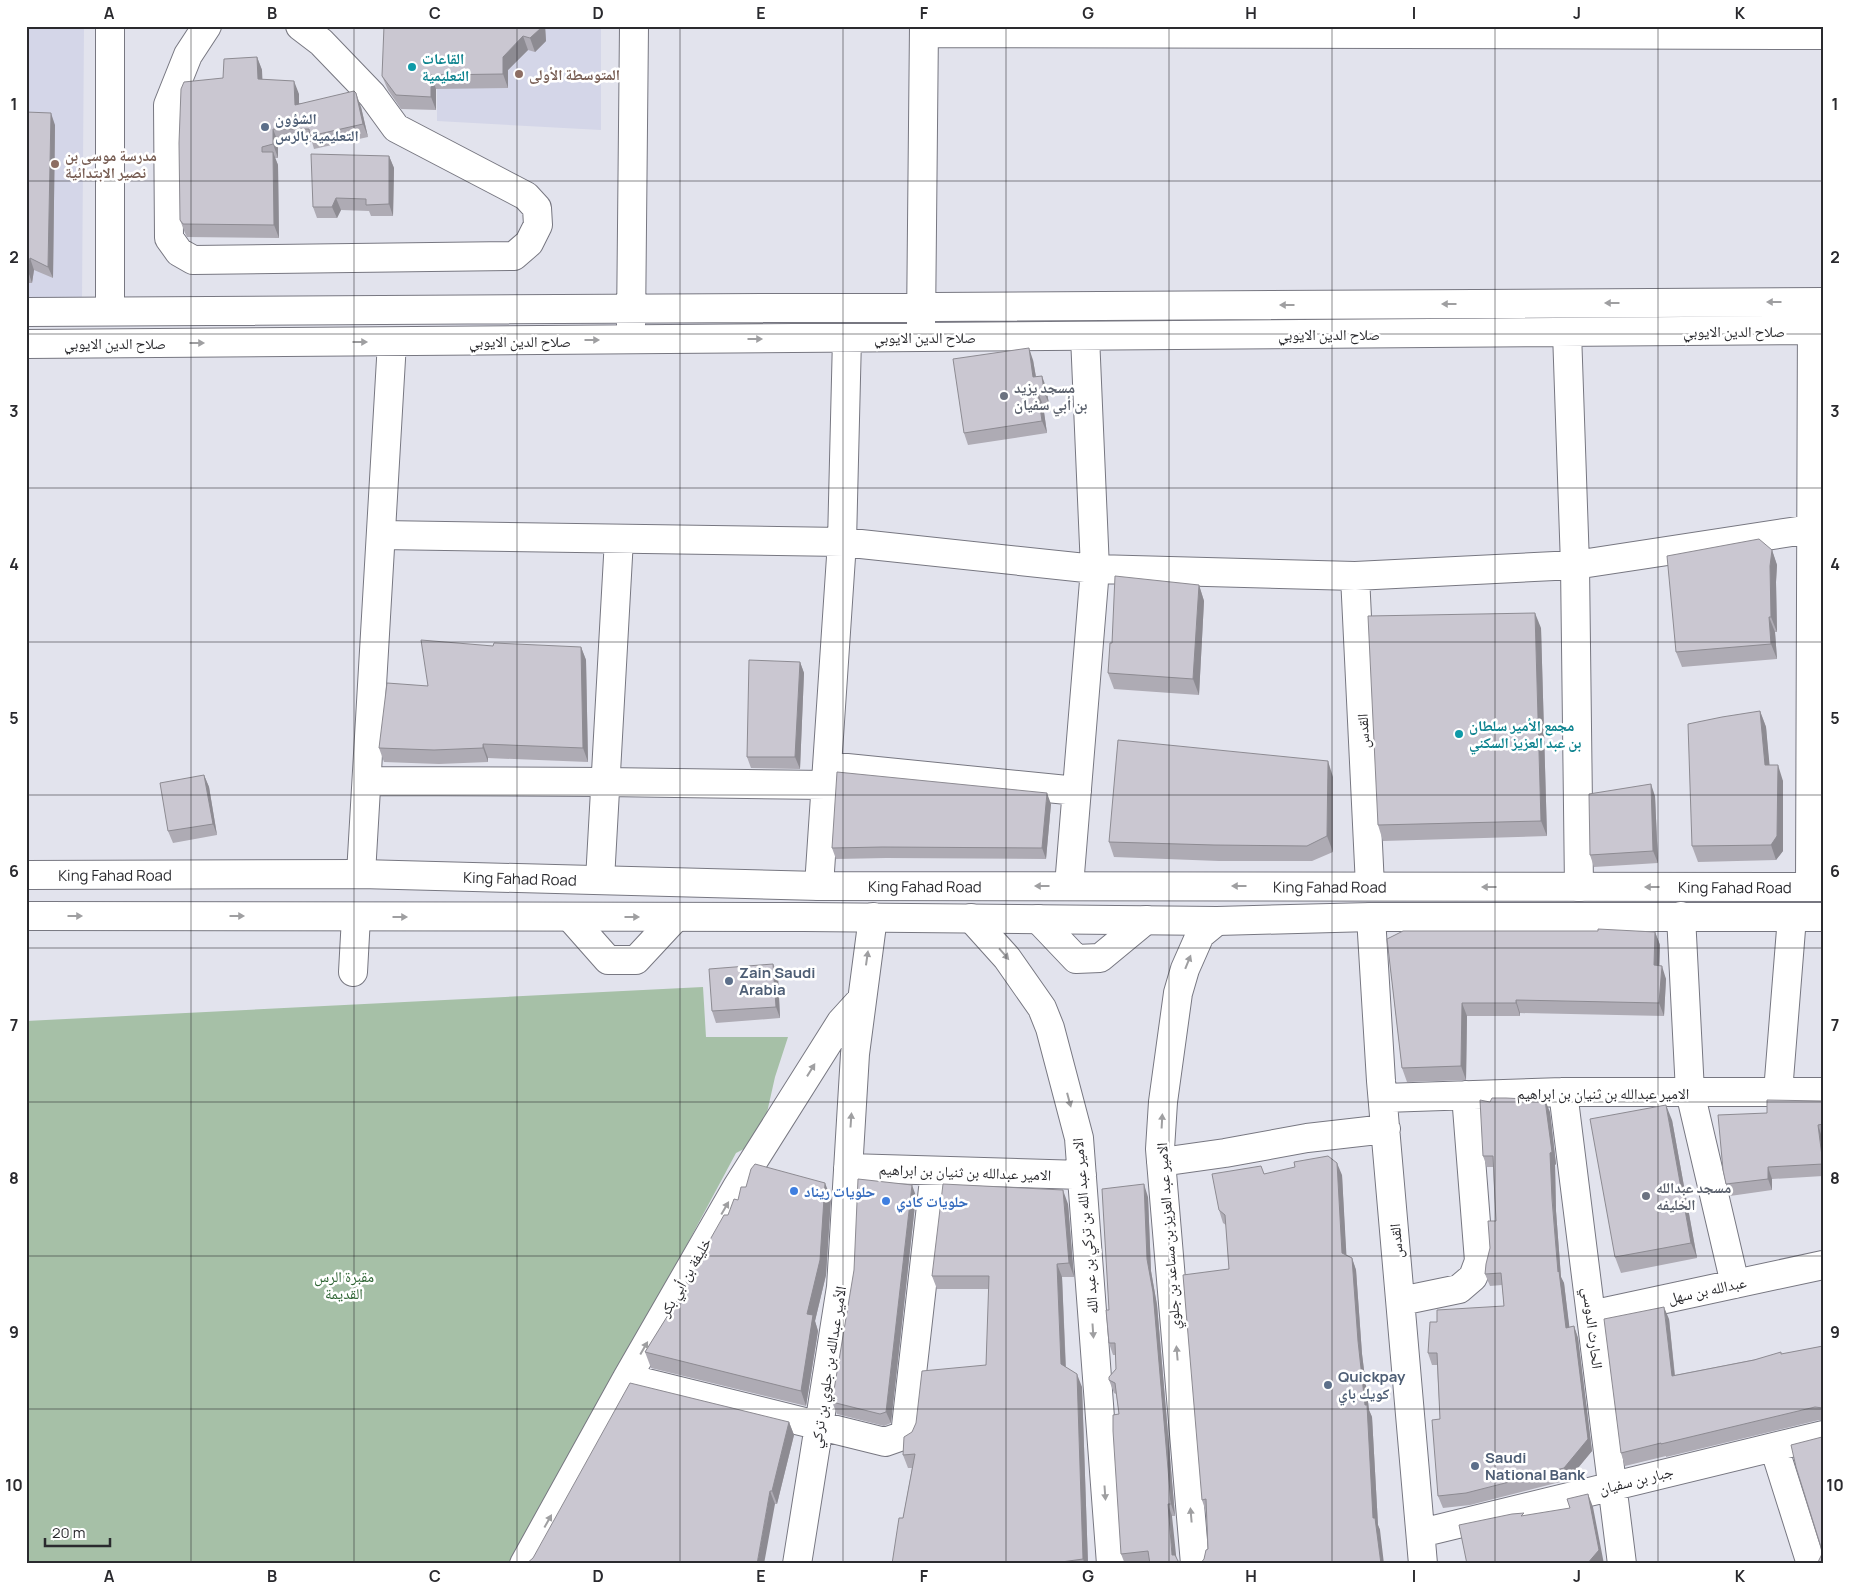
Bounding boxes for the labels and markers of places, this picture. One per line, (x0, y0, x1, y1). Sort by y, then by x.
place label: القاعات التعليمية (422, 48, 469, 86)
marker: القاعات التعليمية (406, 61, 418, 73)
place label: المتوسطة الأولى (529, 64, 620, 85)
marker: المتوسطة الأولى (513, 68, 525, 80)
place label: الشؤون التعليمية بالرس (275, 108, 359, 146)
marker: الشؤون التعليمية بالرس (259, 121, 271, 133)
place label: مدرسة موسى بن نصير الابتدائية (65, 145, 157, 183)
marker: مدرسة موسى بن نصير الابتدائية (49, 158, 61, 170)
place label: مسجد يزيد بن أبي سفيان (1014, 377, 1087, 416)
marker: مسجد يزيد بن أبي سفيان (998, 390, 1010, 402)
place label: مجمع الأمير سلطان بن عبد العزيز السكني (1469, 715, 1581, 754)
marker: مجمع الأمير سلطان بن عبد العزيز السكني (1453, 728, 1465, 740)
place label: Zain Saudi Arabia (739, 962, 816, 1000)
marker: Zain Saudi Arabia (723, 975, 735, 987)
place label: مسجد عبدالله الخليفه (1656, 1177, 1731, 1215)
place label: حلويات ريناد (804, 1181, 876, 1202)
marker: حلويات ريناد (788, 1185, 800, 1197)
marker: مسجد عبدالله الخليفه (1640, 1190, 1652, 1202)
place label: حلويات كادي (896, 1191, 969, 1213)
marker: حلويات كادي (880, 1195, 892, 1207)
place label: Quickpay كويك باي (1338, 1366, 1406, 1405)
marker: Quickpay كويك باي (1322, 1379, 1334, 1391)
place label: Saudi National Bank (1485, 1447, 1586, 1485)
marker: Saudi National Bank (1469, 1460, 1481, 1472)

